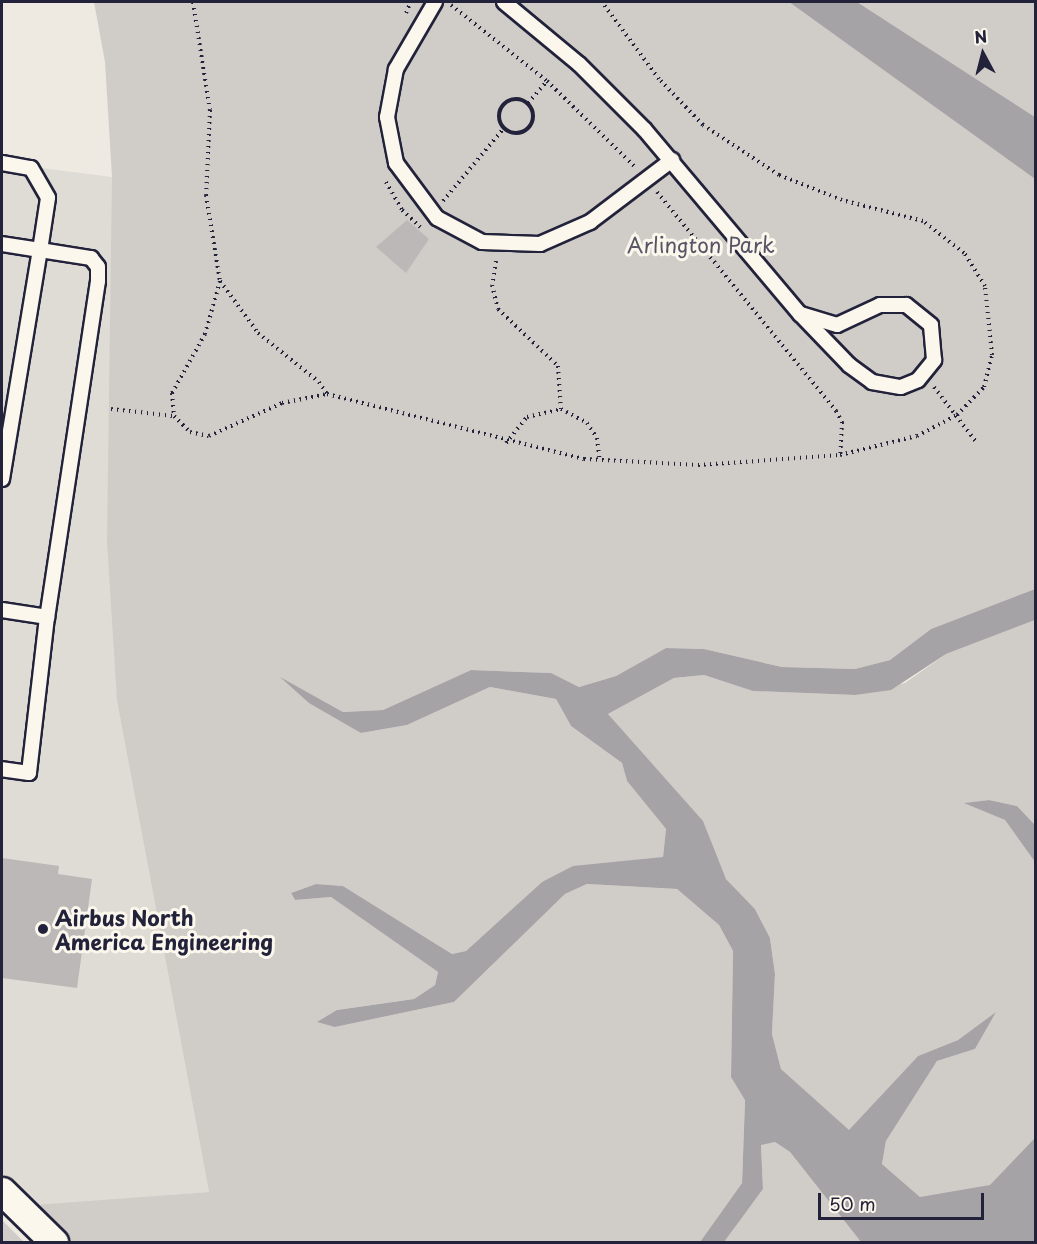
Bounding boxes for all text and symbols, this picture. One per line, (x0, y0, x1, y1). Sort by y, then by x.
text: N (973, 23, 989, 49)
north arrow (953, 24, 1013, 84)
park label: Arlington Park (627, 231, 775, 257)
place label: Airbus North America Engineering (55, 904, 274, 954)
marker: Airbus North America Engineering (36, 922, 50, 936)
scale bar (821, 1181, 988, 1219)
text: 50 m (829, 1190, 876, 1217)

